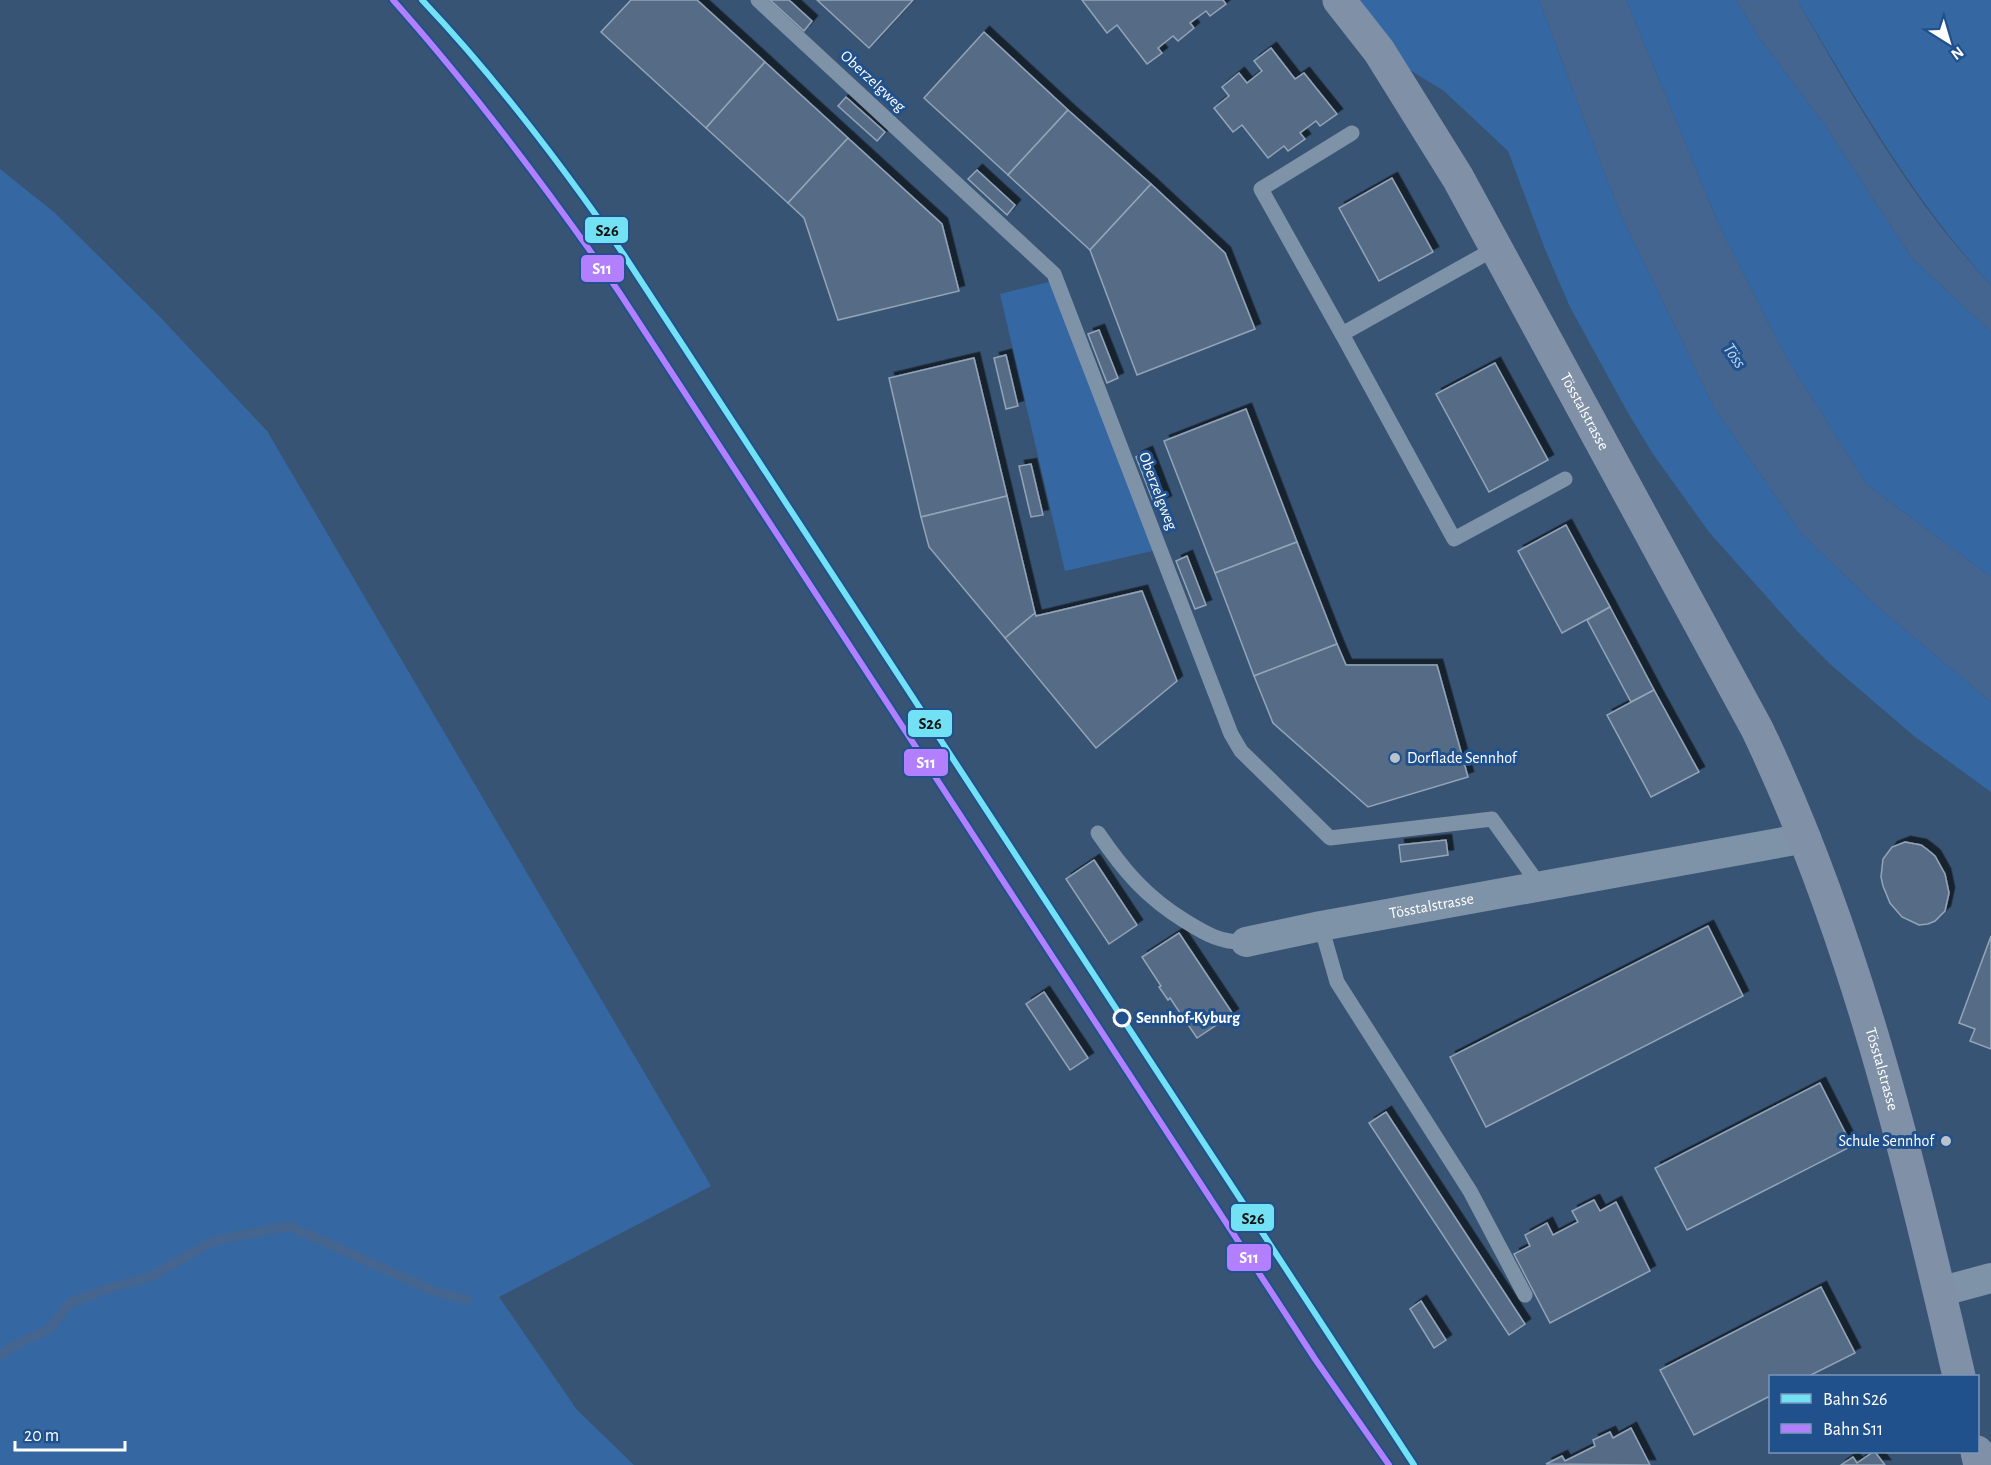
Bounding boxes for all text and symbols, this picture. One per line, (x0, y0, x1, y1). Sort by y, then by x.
north arrow (1919, 12, 1979, 72)
text: N (1948, 43, 1967, 63)
street label: Oberzelgweg (838, 47, 909, 115)
line badge: S26 (584, 216, 629, 244)
text: S26 (595, 223, 619, 239)
line badge: S11 (580, 254, 625, 283)
text: S11 (592, 261, 612, 277)
water label: Töss (1719, 340, 1749, 372)
street label: Tösstalstrasse (1557, 370, 1612, 453)
street label: Oberzelgweg (1136, 450, 1180, 532)
line badge: S26 (907, 709, 953, 738)
text: S26 (918, 716, 942, 732)
line badge: S11 (903, 748, 949, 777)
place label: Dorflade Sennhof (1407, 750, 1518, 766)
marker: Dorflade Sennhof (1388, 751, 1402, 765)
text: S11 (916, 755, 936, 771)
street label: Tösstalstrasse (1388, 890, 1475, 921)
marker: Sennhof-Kyburg (1113, 1009, 1131, 1027)
place label: Sennhof-Kyburg (1136, 1010, 1241, 1027)
street label: Tösstalstrasse (1862, 1026, 1901, 1112)
place label: Schule Sennhof (1838, 1133, 1935, 1149)
marker: Schule Sennhof (1939, 1134, 1953, 1148)
line badge: S26 (1230, 1203, 1275, 1232)
text: S26 (1241, 1211, 1265, 1227)
line badge: S11 (1226, 1243, 1272, 1272)
text: S11 (1239, 1250, 1259, 1266)
legend (1769, 1375, 1979, 1453)
text: Bahn S26 (1823, 1391, 1888, 1409)
scale bar (15, 1414, 124, 1452)
text: Bahn S11 (1823, 1421, 1883, 1439)
text: 20 m (24, 1427, 59, 1445)

